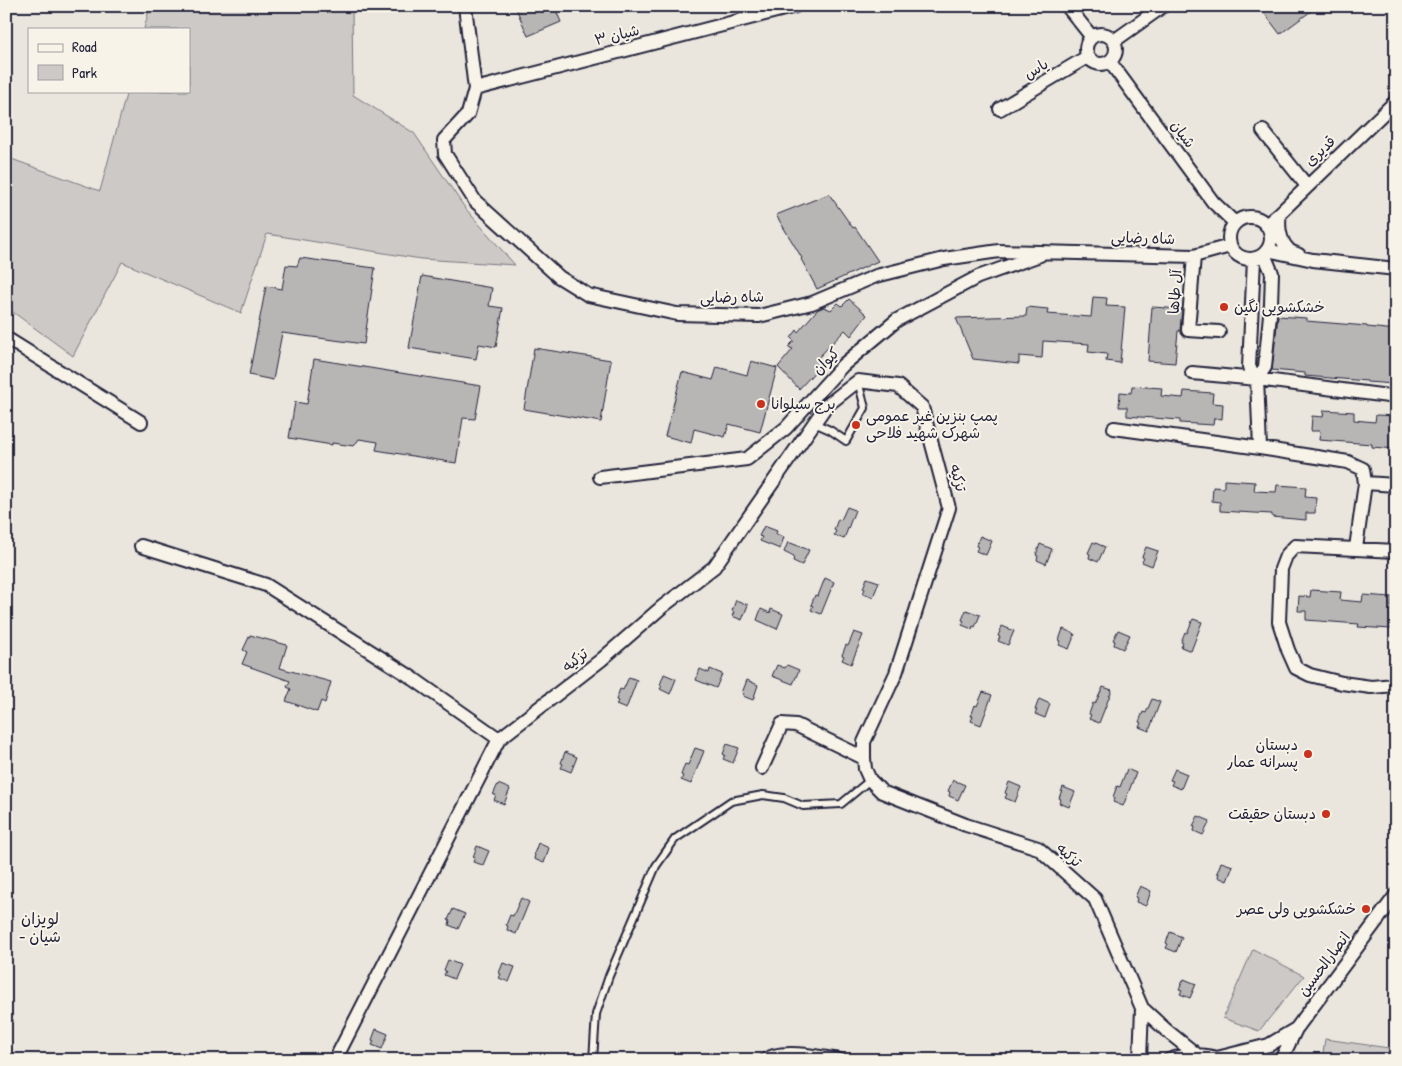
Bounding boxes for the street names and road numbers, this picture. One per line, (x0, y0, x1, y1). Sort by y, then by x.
street label: شیان ۳ (592, 19, 642, 50)
street label: یاس (1019, 53, 1052, 84)
street label: شیان (1166, 115, 1201, 152)
street label: قدیری (1299, 131, 1340, 171)
street label: شاه رضایی (1111, 226, 1175, 249)
street label: آل طاها (1162, 268, 1187, 315)
street label: شاه رضایی (700, 285, 764, 308)
street label: کیوان (807, 342, 844, 379)
street label: تزکیه (945, 462, 972, 494)
street label: تزکیه (557, 642, 592, 676)
street label: تزکیه (1052, 838, 1087, 872)
street label: انصارالحسین (1292, 927, 1355, 1000)

